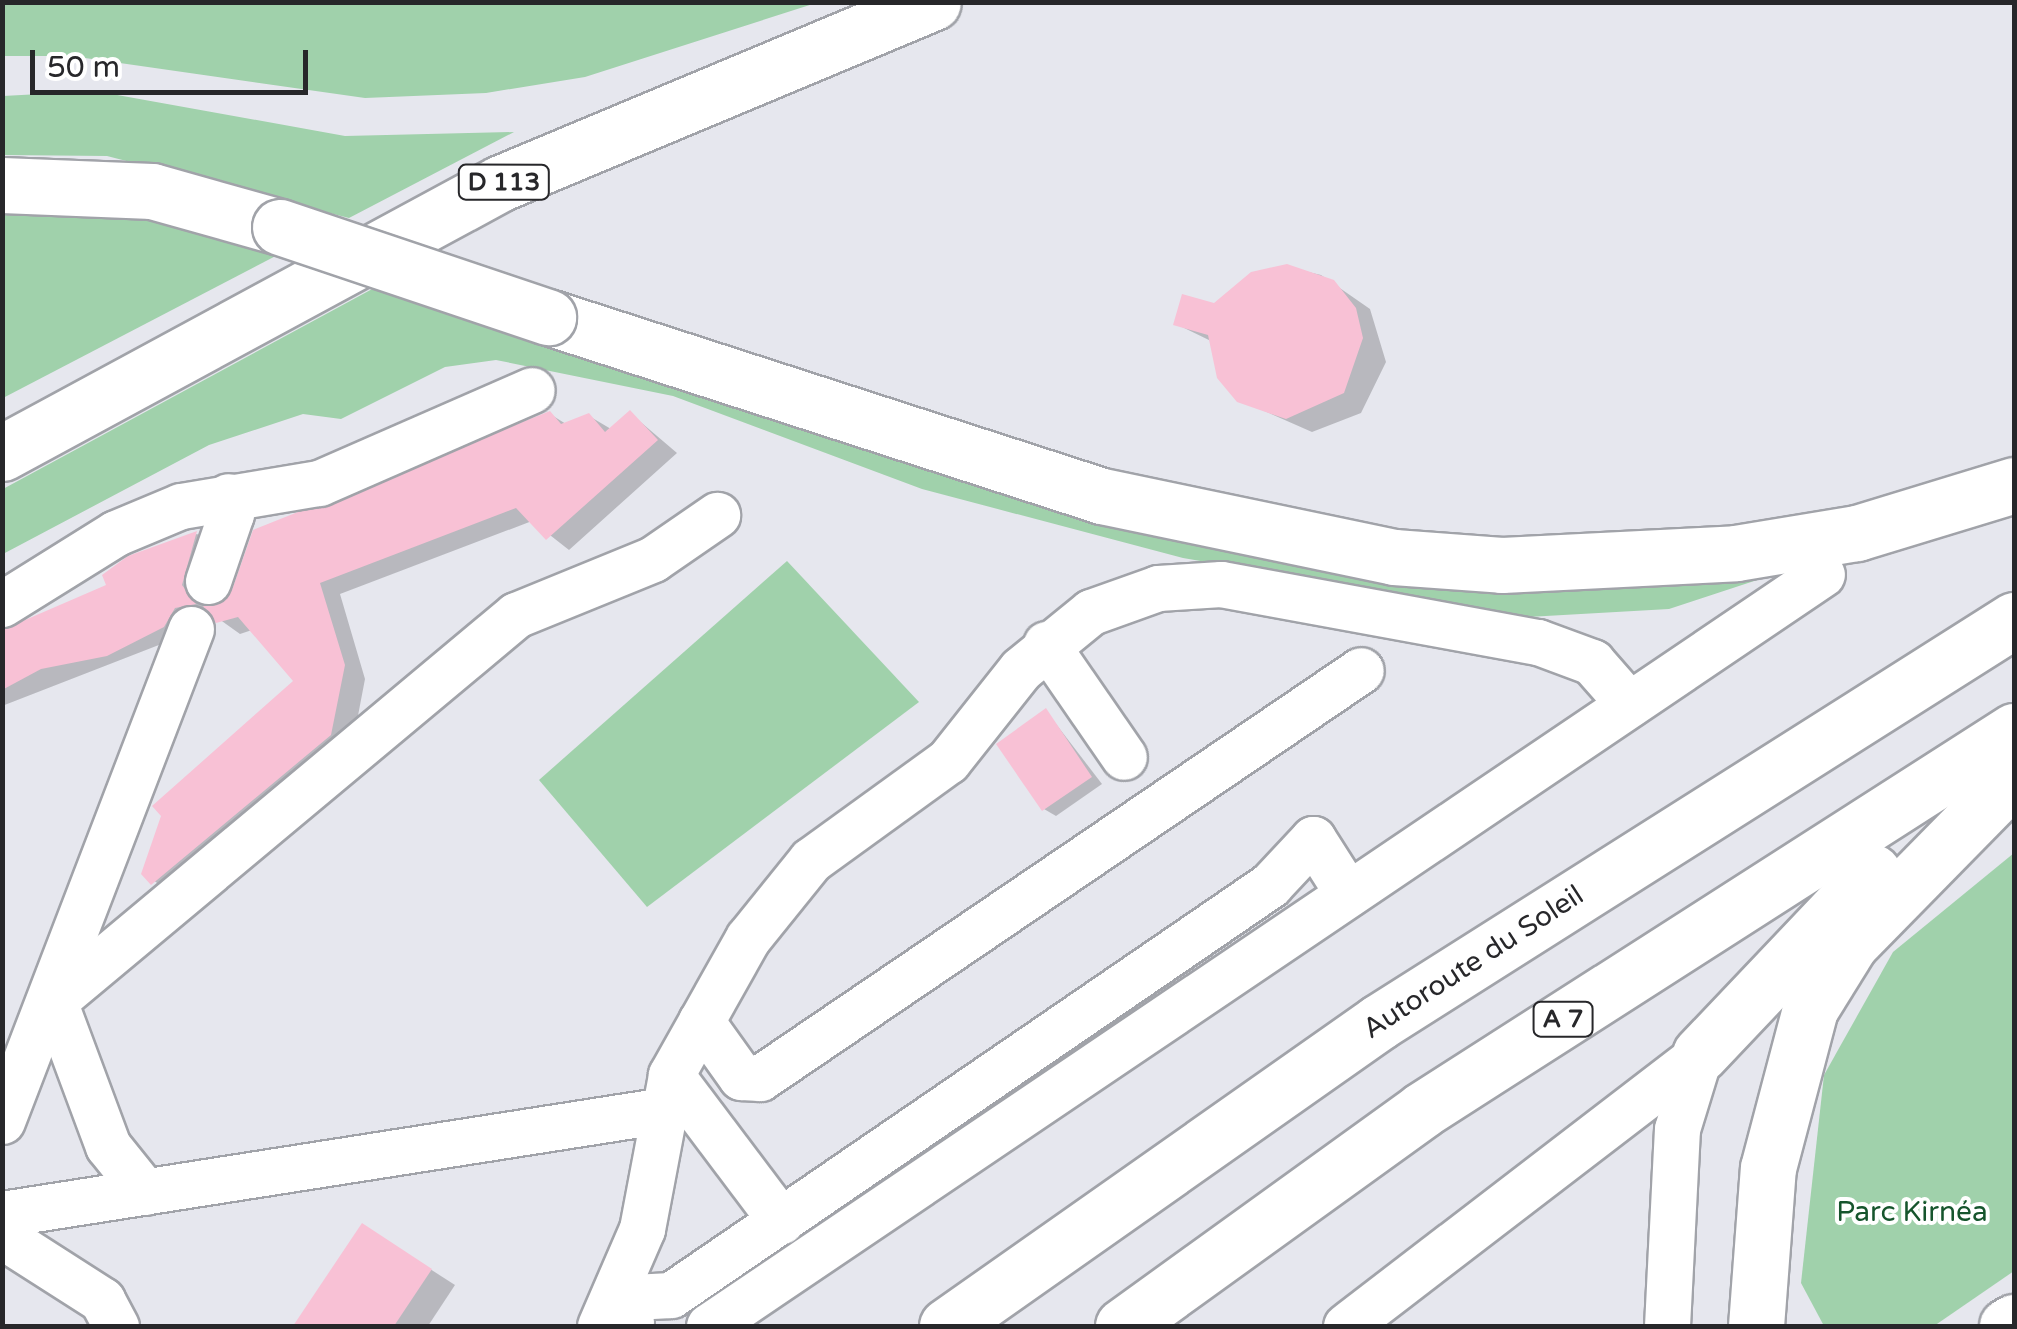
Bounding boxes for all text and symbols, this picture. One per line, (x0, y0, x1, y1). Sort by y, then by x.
scale bar (35, 30, 312, 92)
text: 50 m (47, 49, 120, 86)
road number: D 113 (456, 162, 552, 202)
street label: Autoroute du Soleil (1356, 878, 1590, 1046)
road number: A 7 (1530, 999, 1596, 1039)
park label: Parc Kirnéa (1836, 1195, 1988, 1229)

